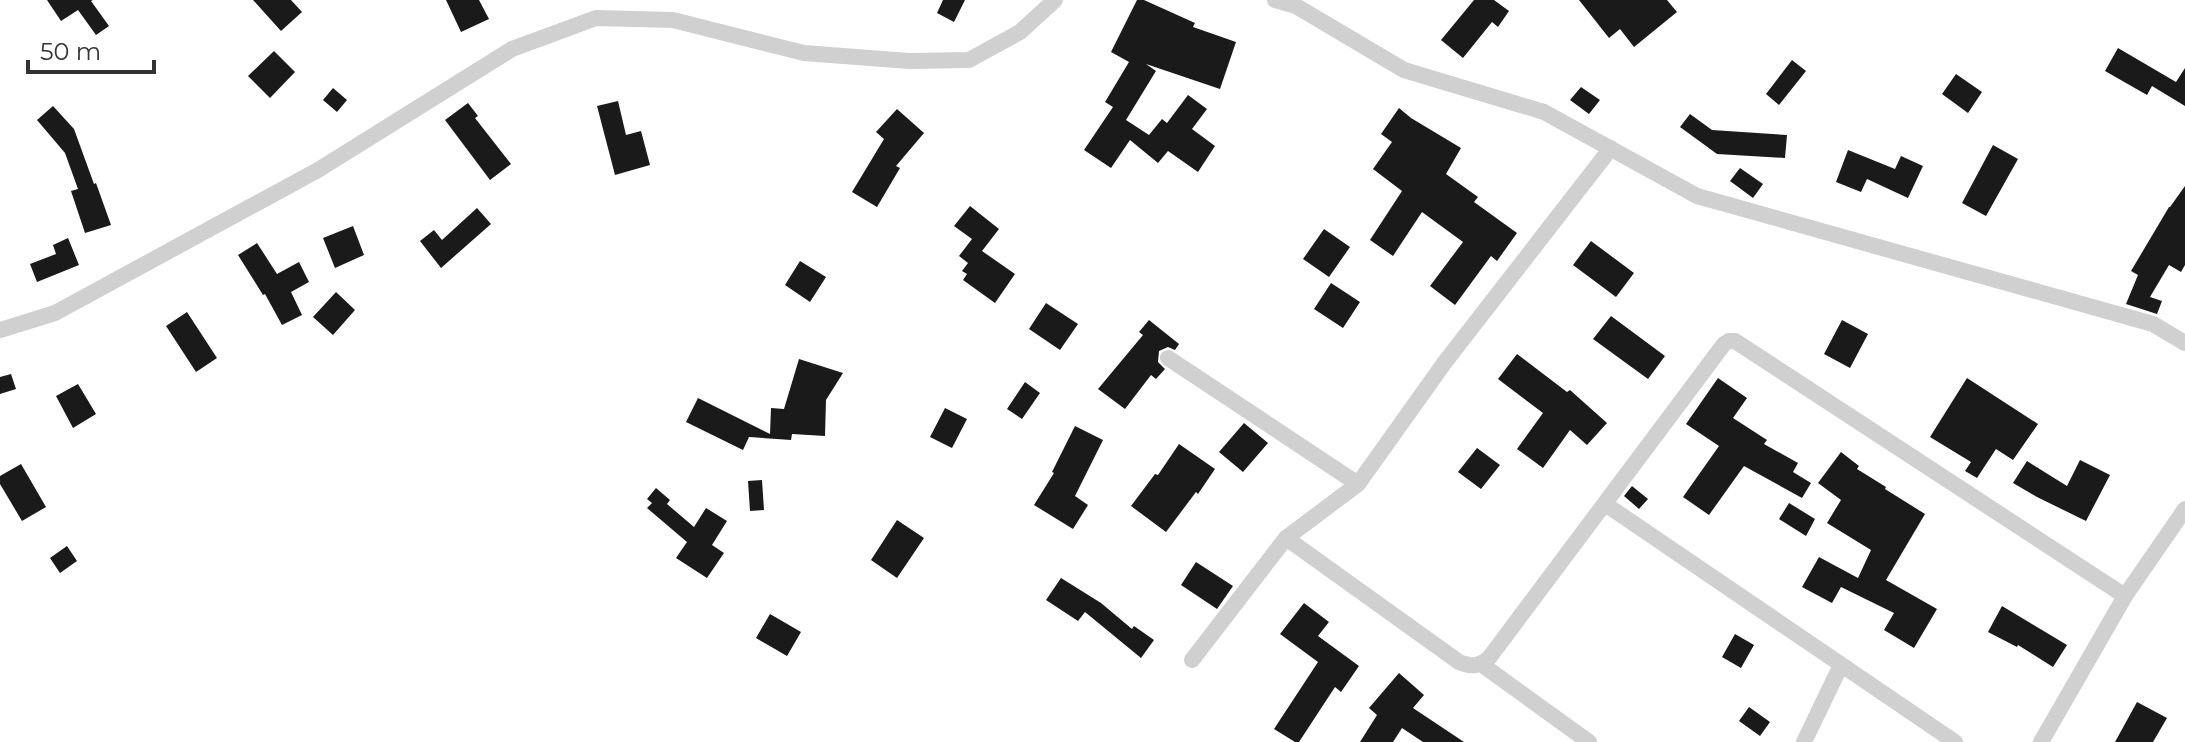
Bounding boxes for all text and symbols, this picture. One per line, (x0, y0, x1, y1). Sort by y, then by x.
scale bar (28, 24, 154, 74)
text: 50 m (40, 37, 101, 66)

